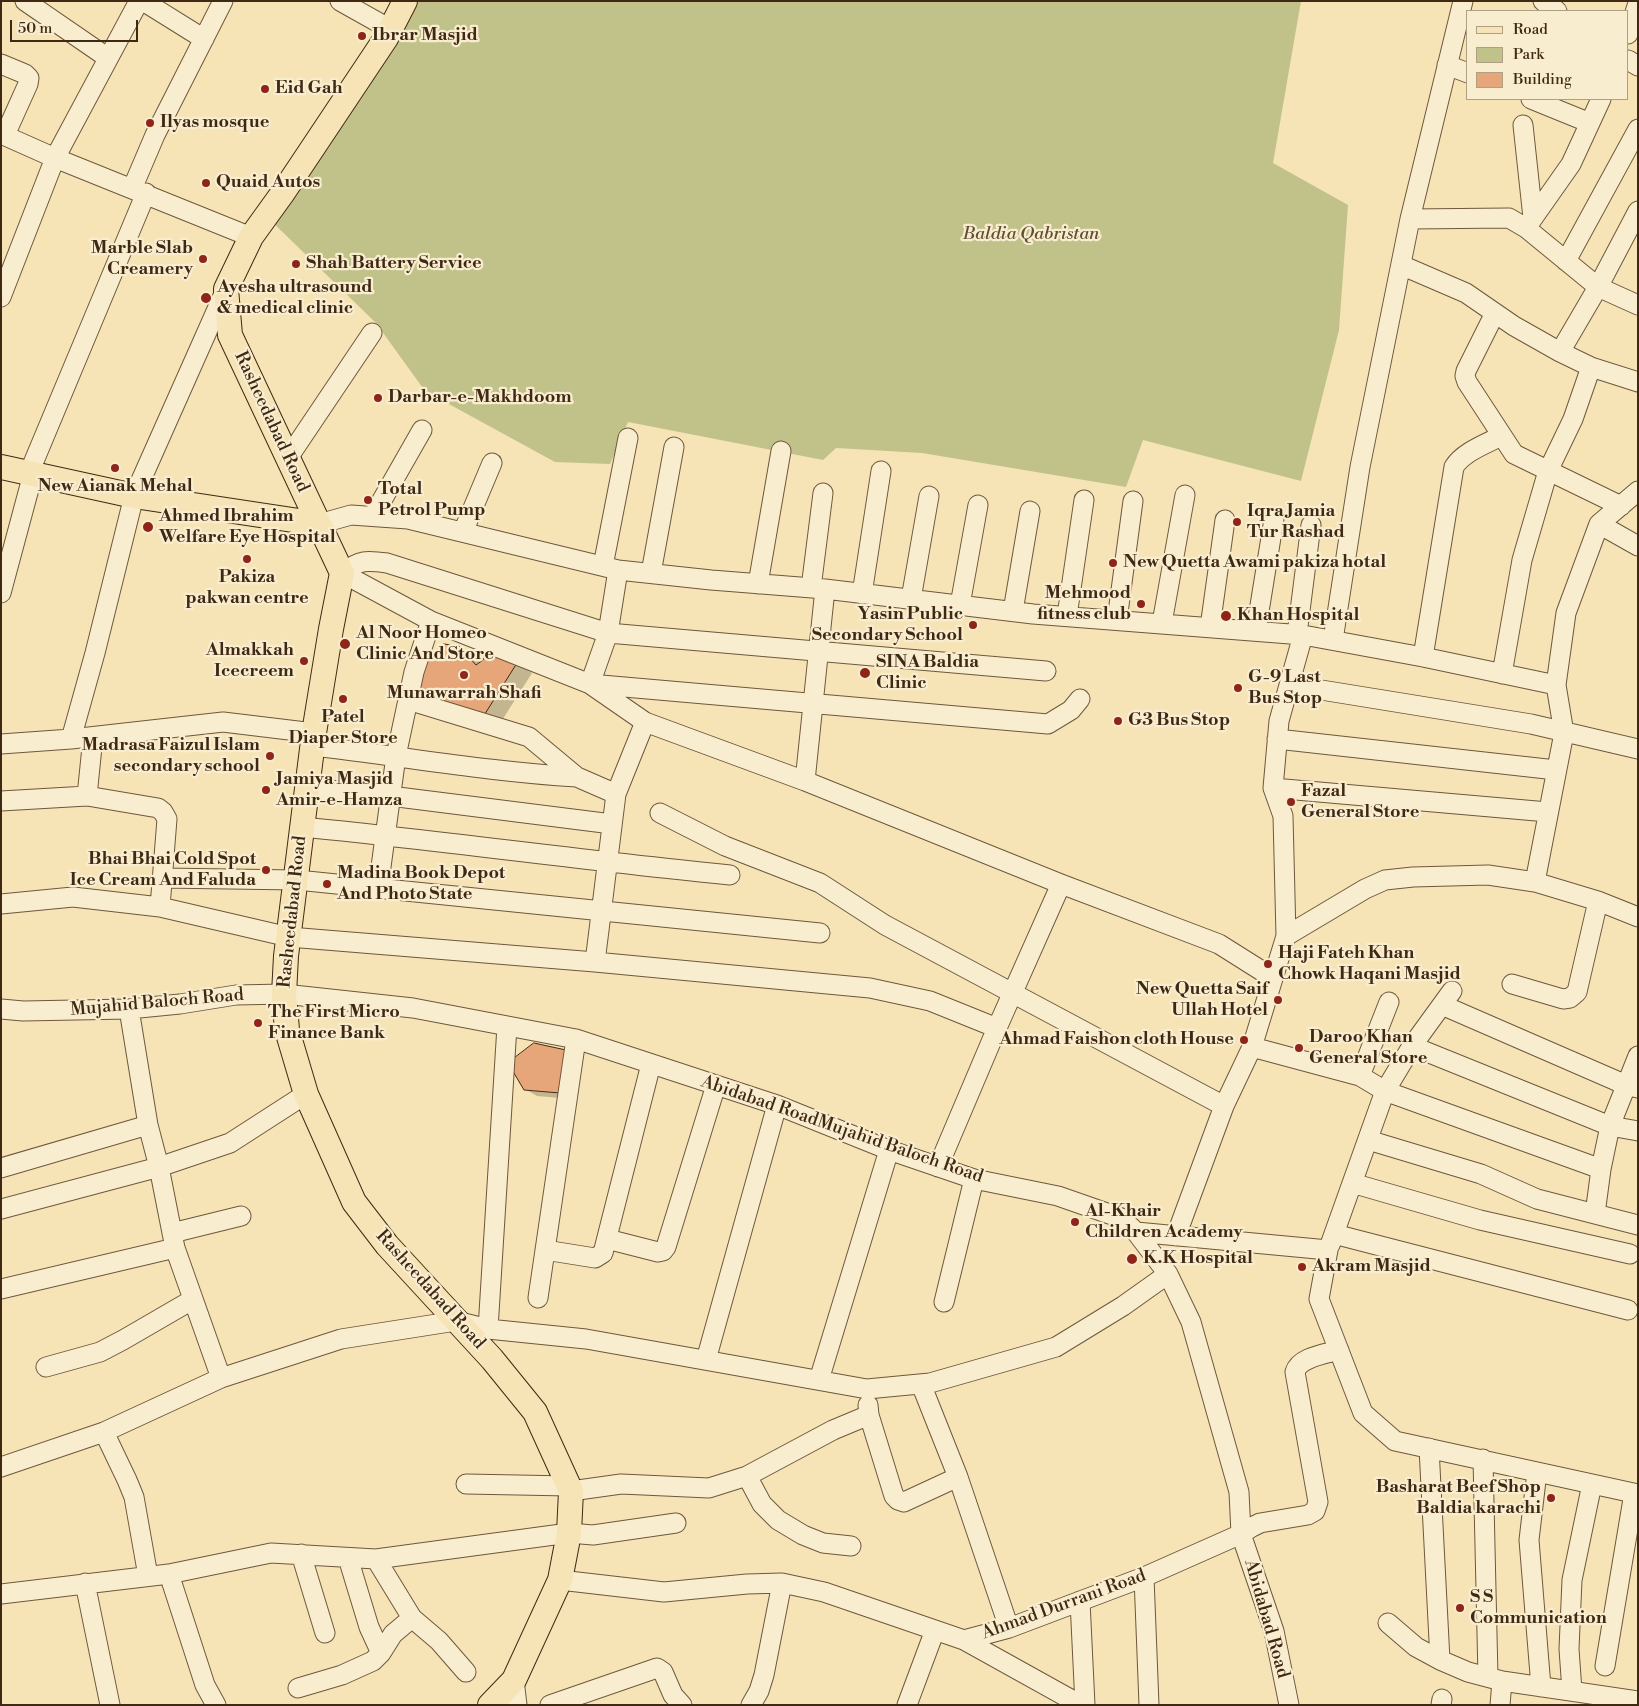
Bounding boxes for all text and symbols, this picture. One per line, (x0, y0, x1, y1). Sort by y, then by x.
scale bar (12, 10, 140, 42)
legend (1466, 10, 1629, 100)
text: 50 m (18, 19, 52, 38)
text: Road (1513, 20, 1548, 39)
place label: Ibrar Masjid (372, 25, 478, 47)
marker: Ibrar Masjid (356, 30, 368, 42)
text: Park (1513, 45, 1544, 64)
text: Building (1513, 70, 1572, 89)
place label: Eid Gah (275, 78, 343, 100)
marker: Eid Gah (259, 83, 271, 95)
place label: Ilyas mosque (160, 112, 269, 134)
marker: Ilyas mosque (144, 117, 156, 129)
place label: Quaid Autos (216, 172, 320, 194)
marker: Quaid Autos (200, 177, 212, 189)
park label: Baldia Qabristan (963, 224, 1099, 246)
place label: Marble Slab Creamery (91, 238, 193, 280)
marker: Marble Slab Creamery (197, 253, 209, 265)
place label: Shah Battery Service (306, 253, 482, 275)
marker: Shah Battery Service (290, 258, 302, 270)
place label: Ayesha ultrasound & medical clinic (217, 277, 373, 320)
marker: Ayesha ultrasound & medical clinic (199, 291, 213, 305)
street label: Rasheedabad Road (229, 348, 313, 496)
place label: Darbar-e-Makhdoom (388, 387, 572, 409)
marker: Darbar-e-Makhdoom (372, 392, 384, 404)
marker: New Aianak Mehal (109, 462, 121, 474)
place label: New Aianak Mehal (37, 476, 193, 498)
place label: Total Petrol Pump (378, 479, 485, 522)
marker: Total Petrol Pump (362, 494, 374, 506)
place label: Iqra Jamia Tur Rashad (1247, 501, 1345, 544)
place label: Ahmed Ibrahim Welfare Eye Hospital (159, 506, 336, 548)
marker: Iqra Jamia Tur Rashad (1231, 516, 1243, 528)
marker: Ahmed Ibrahim Welfare Eye Hospital (141, 520, 155, 534)
place label: New Quetta Awami pakiza hotal (1123, 552, 1386, 574)
marker: Pakiza pakwan centre (241, 553, 253, 565)
marker: New Quetta Awami pakiza hotal (1107, 557, 1119, 569)
place label: Pakiza pakwan centre (185, 567, 309, 610)
place label: Mehmood fitness club (1037, 583, 1131, 626)
marker: Mehmood fitness club (1135, 598, 1147, 610)
place label: Yasin Public Secondary School (812, 604, 963, 646)
place label: Khan Hospital (1237, 605, 1359, 627)
marker: Khan Hospital (1219, 609, 1233, 623)
marker: Yasin Public Secondary School (967, 619, 979, 631)
place label: Al Noor Homeo Clinic And Store (356, 623, 494, 666)
marker: Al Noor Homeo Clinic And Store (338, 637, 352, 651)
place label: Almakkah Icecreem (206, 640, 294, 682)
place label: SINA Baldia Clinic (876, 652, 979, 694)
marker: Almakkah Icecreem (298, 655, 310, 667)
marker: SINA Baldia Clinic (858, 666, 872, 680)
place label: G-9 Last Bus Stop (1248, 667, 1322, 710)
marker: Munawarrah Shafi (458, 669, 470, 681)
marker: G-9 Last Bus Stop (1232, 682, 1244, 694)
place label: Munawarrah Shafi (386, 683, 542, 705)
marker: Patel Diaper Store (337, 693, 349, 705)
place label: Patel Diaper Store (288, 707, 398, 750)
place label: G3 Bus Stop (1128, 710, 1230, 732)
marker: G3 Bus Stop (1112, 715, 1124, 727)
place label: Madrasa Faizul Islam secondary school (81, 735, 260, 778)
marker: Madrasa Faizul Islam secondary school (264, 750, 276, 762)
place label: Jamiya Masjid Amir-e-Hamza (276, 769, 402, 812)
place label: Fazal General Store (1301, 781, 1419, 824)
marker: Jamiya Masjid Amir-e-Hamza (260, 784, 272, 796)
marker: Fazal General Store (1285, 796, 1297, 808)
street label: Rasheedabad Road (274, 835, 312, 989)
place label: Bhai Bhai Cold Spot Ice Cream And Faluda (70, 849, 256, 892)
place label: Madina Book Depot And Photo State (337, 863, 505, 906)
marker: Bhai Bhai Cold Spot Ice Cream And Faluda (260, 864, 272, 876)
marker: Madina Book Depot And Photo State (321, 878, 333, 890)
place label: Haji Fateh Khan Chowk Haqani Masjid (1278, 943, 1461, 986)
marker: Haji Fateh Khan Chowk Haqani Masjid (1262, 958, 1274, 970)
place label: New Quetta Saif Ullah Hotel (1136, 979, 1268, 1022)
street label: Mujahid Baloch Road (69, 985, 245, 1021)
marker: New Quetta Saif Ullah Hotel (1272, 994, 1284, 1006)
place label: The First Micro Finance Bank (268, 1002, 400, 1044)
marker: The First Micro Finance Bank (252, 1017, 264, 1029)
place label: Daroo Khan General Store (1309, 1027, 1427, 1070)
place label: Ahmad Faishon cloth House (999, 1029, 1234, 1051)
marker: Ahmad Faishon cloth House (1238, 1034, 1250, 1046)
marker: Daroo Khan General Store (1293, 1042, 1305, 1054)
street label: Abidabad RoadMujahid Baloch Road (698, 1071, 986, 1189)
place label: Al-Khair Children Academy (1085, 1201, 1243, 1244)
marker: Al-Khair Children Academy (1069, 1216, 1081, 1228)
street label: Rasheedabad Road (371, 1226, 489, 1354)
place label: K.K Hospital (1143, 1248, 1253, 1270)
marker: K.K Hospital (1125, 1252, 1139, 1266)
place label: Akram Masjid (1312, 1256, 1431, 1278)
marker: Akram Masjid (1296, 1261, 1308, 1273)
place label: Basharat Beef Shop Baldia karachi (1376, 1477, 1541, 1520)
marker: Basharat Beef Shop Baldia karachi (1545, 1492, 1557, 1504)
street label: Abidabad Road (1239, 1557, 1293, 1681)
street label: Ahmad Durrani Road (979, 1565, 1149, 1645)
place label: S S Communication (1470, 1587, 1607, 1630)
marker: S S Communication (1454, 1602, 1466, 1614)

